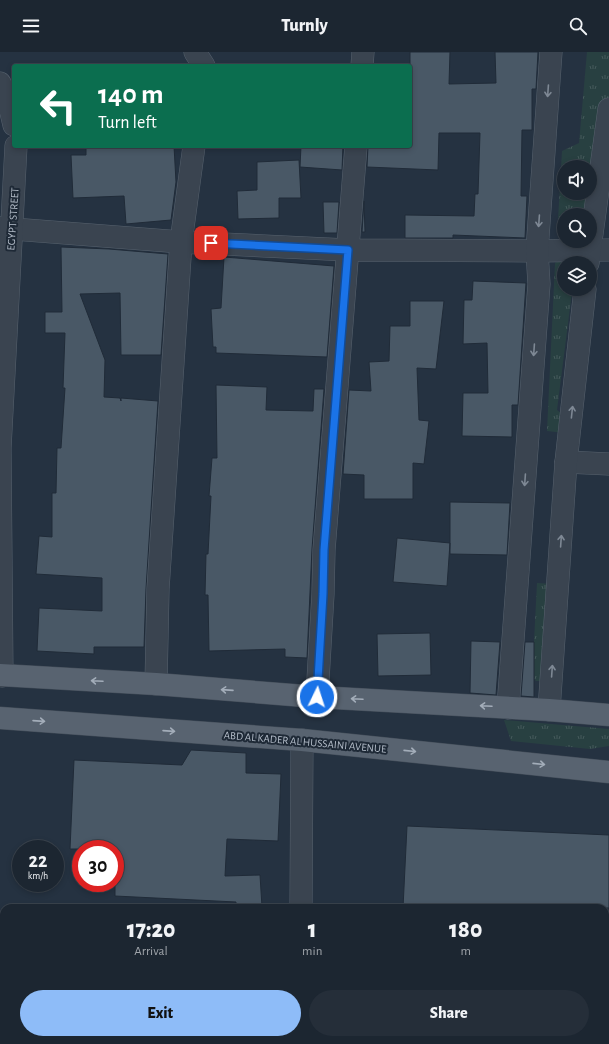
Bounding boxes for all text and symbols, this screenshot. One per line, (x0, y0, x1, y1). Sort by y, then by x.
icon: menu (20, 15, 42, 37)
icon: search (567, 15, 589, 37)
text: Turnly (281, 17, 328, 35)
icon: left (32, 80, 84, 132)
text: 140 m (98, 81, 164, 109)
one-way arrow (545, 84, 552, 97)
text: Turn left (98, 114, 157, 132)
map controls (557, 160, 597, 296)
button: sound (557, 160, 597, 200)
street label: EGYPT STREET (5, 187, 21, 251)
button: search (557, 208, 597, 248)
one-way arrow (536, 214, 543, 227)
pin (194, 226, 228, 260)
icon: arrive (200, 232, 222, 254)
button: layers (557, 256, 597, 296)
one-way arrow (531, 343, 538, 356)
one-way arrow (568, 406, 575, 419)
one-way arrow (521, 473, 528, 486)
one-way arrow (557, 535, 564, 548)
one-way arrow (548, 665, 556, 678)
position arrow (296, 676, 338, 718)
one-way arrow (91, 677, 104, 685)
one-way arrow (221, 686, 234, 693)
one-way arrow (351, 695, 364, 703)
one-way arrow (480, 703, 493, 710)
one-way arrow (32, 718, 45, 725)
one-way arrow (162, 727, 175, 734)
street label: ABD AL KADER AL HUSSAINI AVENUE (223, 729, 387, 755)
one-way arrow (403, 748, 416, 755)
one-way arrow (532, 761, 545, 768)
speed limit sign: 30 (72, 840, 124, 892)
text: 22 (29, 851, 47, 871)
text: km/h (28, 871, 48, 881)
text: 17:20 (127, 918, 175, 942)
text: 1 (308, 918, 317, 942)
text: 180 (449, 918, 482, 942)
text: Arrival (134, 945, 168, 958)
text: min (302, 945, 322, 958)
text: m (460, 945, 471, 958)
button: Exit (20, 990, 301, 1036)
button: Share (309, 990, 589, 1036)

